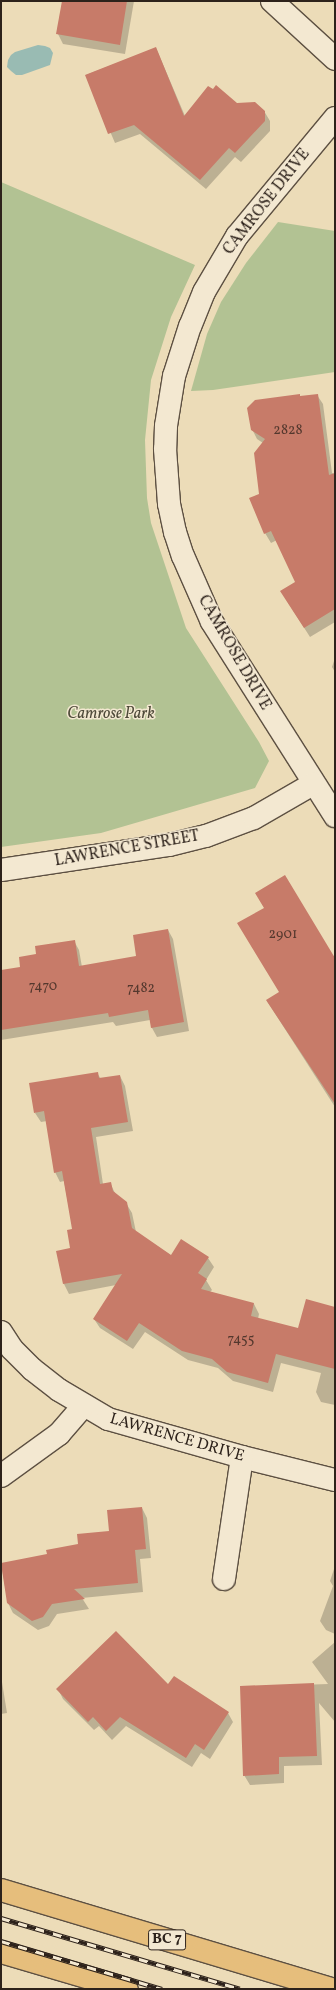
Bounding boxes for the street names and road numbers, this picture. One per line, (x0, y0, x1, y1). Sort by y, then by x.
street label: CAMROSE DRIVE (220, 145, 314, 259)
street label: CAMROSE DRIVE (193, 592, 275, 714)
street label: LAWRENCE STREET (53, 827, 201, 871)
street label: LAWRENCE DRIVE (108, 1410, 246, 1466)
road number: BC 7 (148, 1927, 186, 1953)

